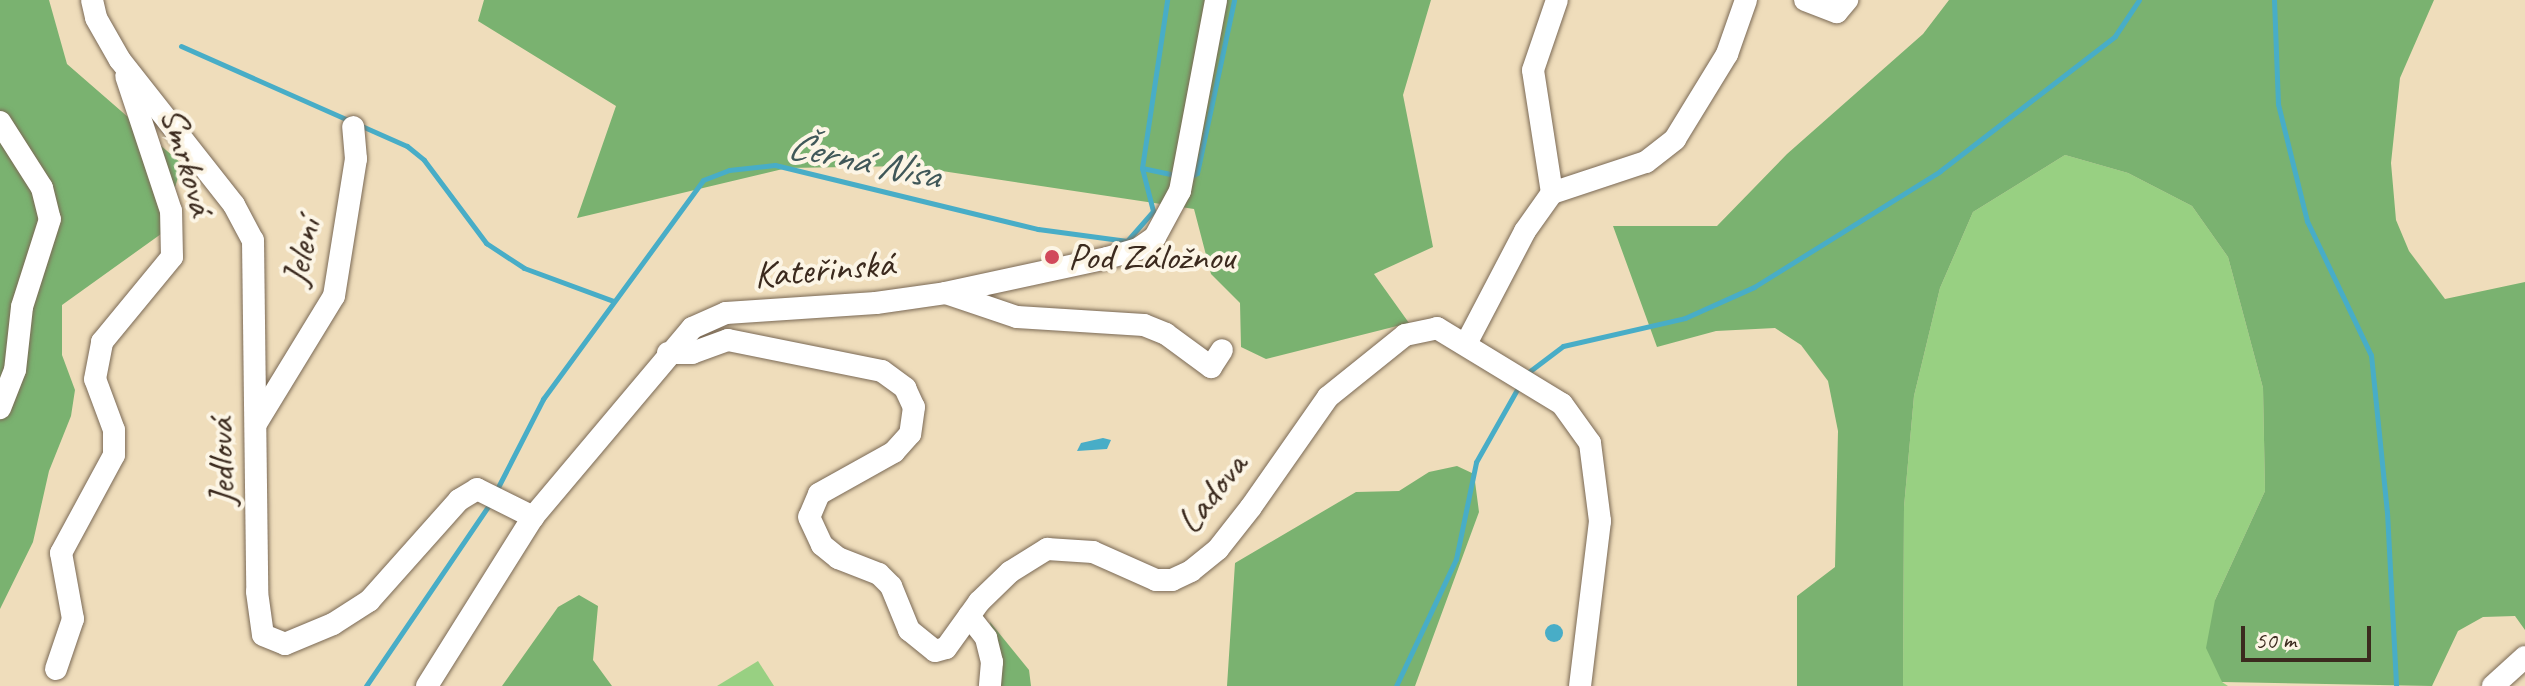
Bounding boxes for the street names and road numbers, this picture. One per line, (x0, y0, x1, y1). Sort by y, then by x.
street label: Smrková (151, 102, 225, 220)
street label: Jelení (271, 214, 331, 290)
street label: Kateřinská (752, 240, 896, 298)
street label: Jedlová (197, 418, 245, 506)
street label: Ladova (1166, 444, 1256, 542)

